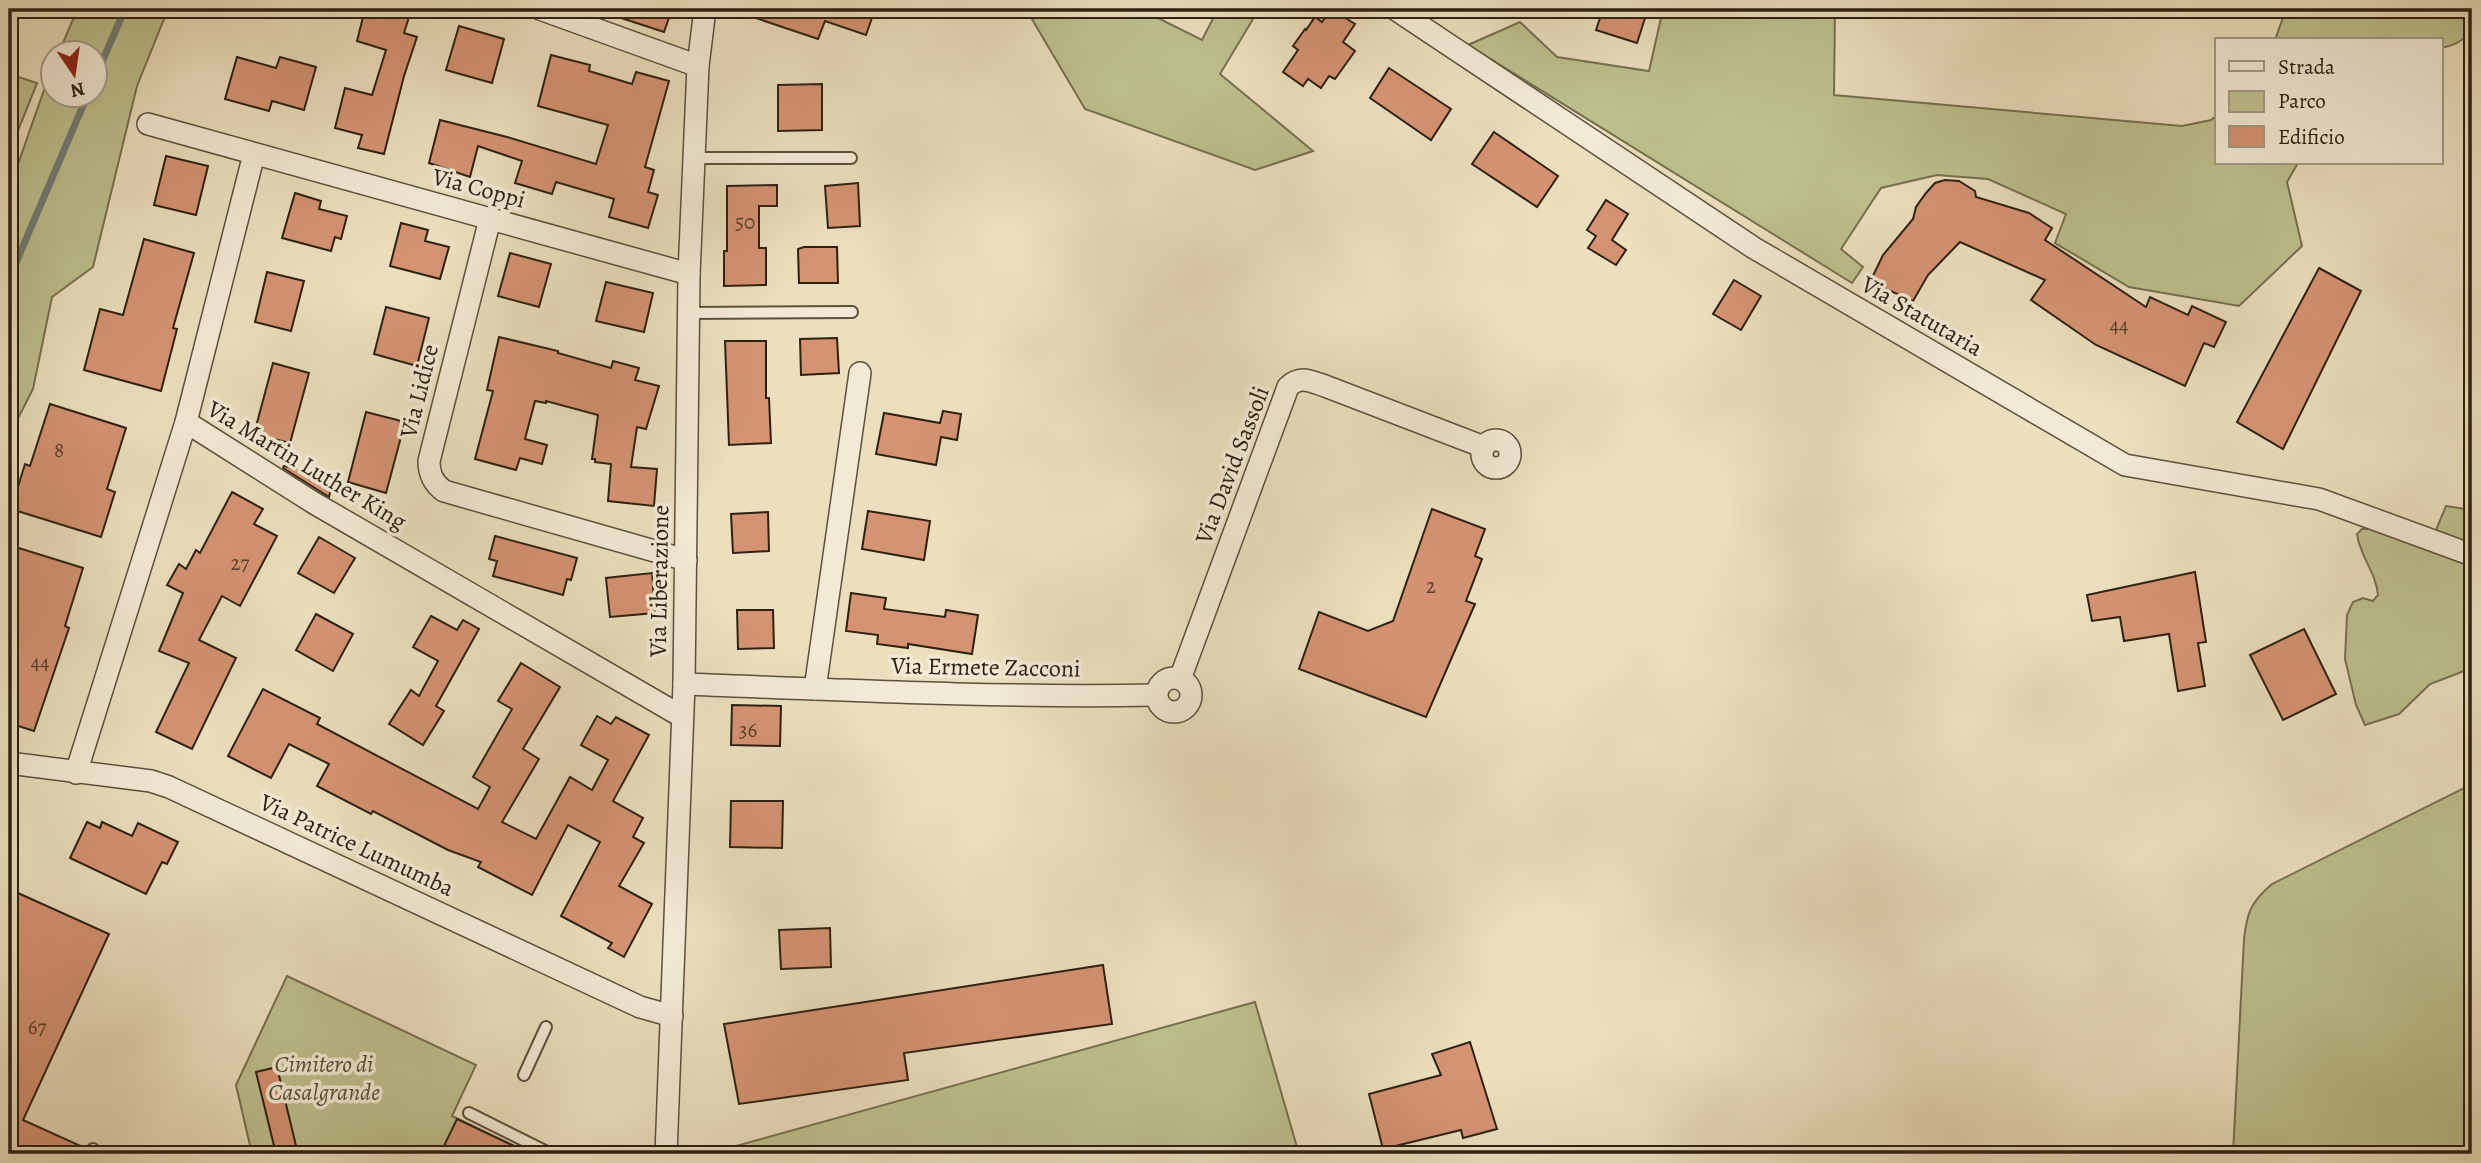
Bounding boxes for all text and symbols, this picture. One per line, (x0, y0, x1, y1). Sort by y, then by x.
north arrow (38, 38, 108, 108)
legend (2215, 38, 2442, 164)
text: Strada (2278, 53, 2335, 81)
text: N (68, 75, 87, 104)
text: Parco (2278, 87, 2326, 115)
text: Edificio (2278, 123, 2345, 151)
street label: Via Coppi (428, 160, 529, 216)
house number: 50 (735, 208, 755, 236)
street label: Via Statutaria (1855, 268, 1989, 364)
house number: 44 (2109, 311, 2129, 339)
street label: Via Lidice (392, 341, 446, 442)
street label: Via David Sassoli (1187, 382, 1277, 549)
street label: Via Martin Luther King (201, 392, 413, 537)
house number: 8 (54, 436, 64, 464)
street label: Via Liberazione (642, 505, 676, 658)
house number: 27 (231, 549, 250, 577)
house number: 2 (1426, 572, 1436, 600)
house number: 44 (30, 648, 50, 676)
street label: Via Ermete Zacconi (890, 649, 1081, 685)
house number: 36 (739, 716, 758, 744)
street label: Via Patrice Lumumba (254, 785, 460, 904)
house number: 67 (28, 1013, 46, 1041)
park label: Cimitero di Casalgrande (268, 1048, 380, 1108)

